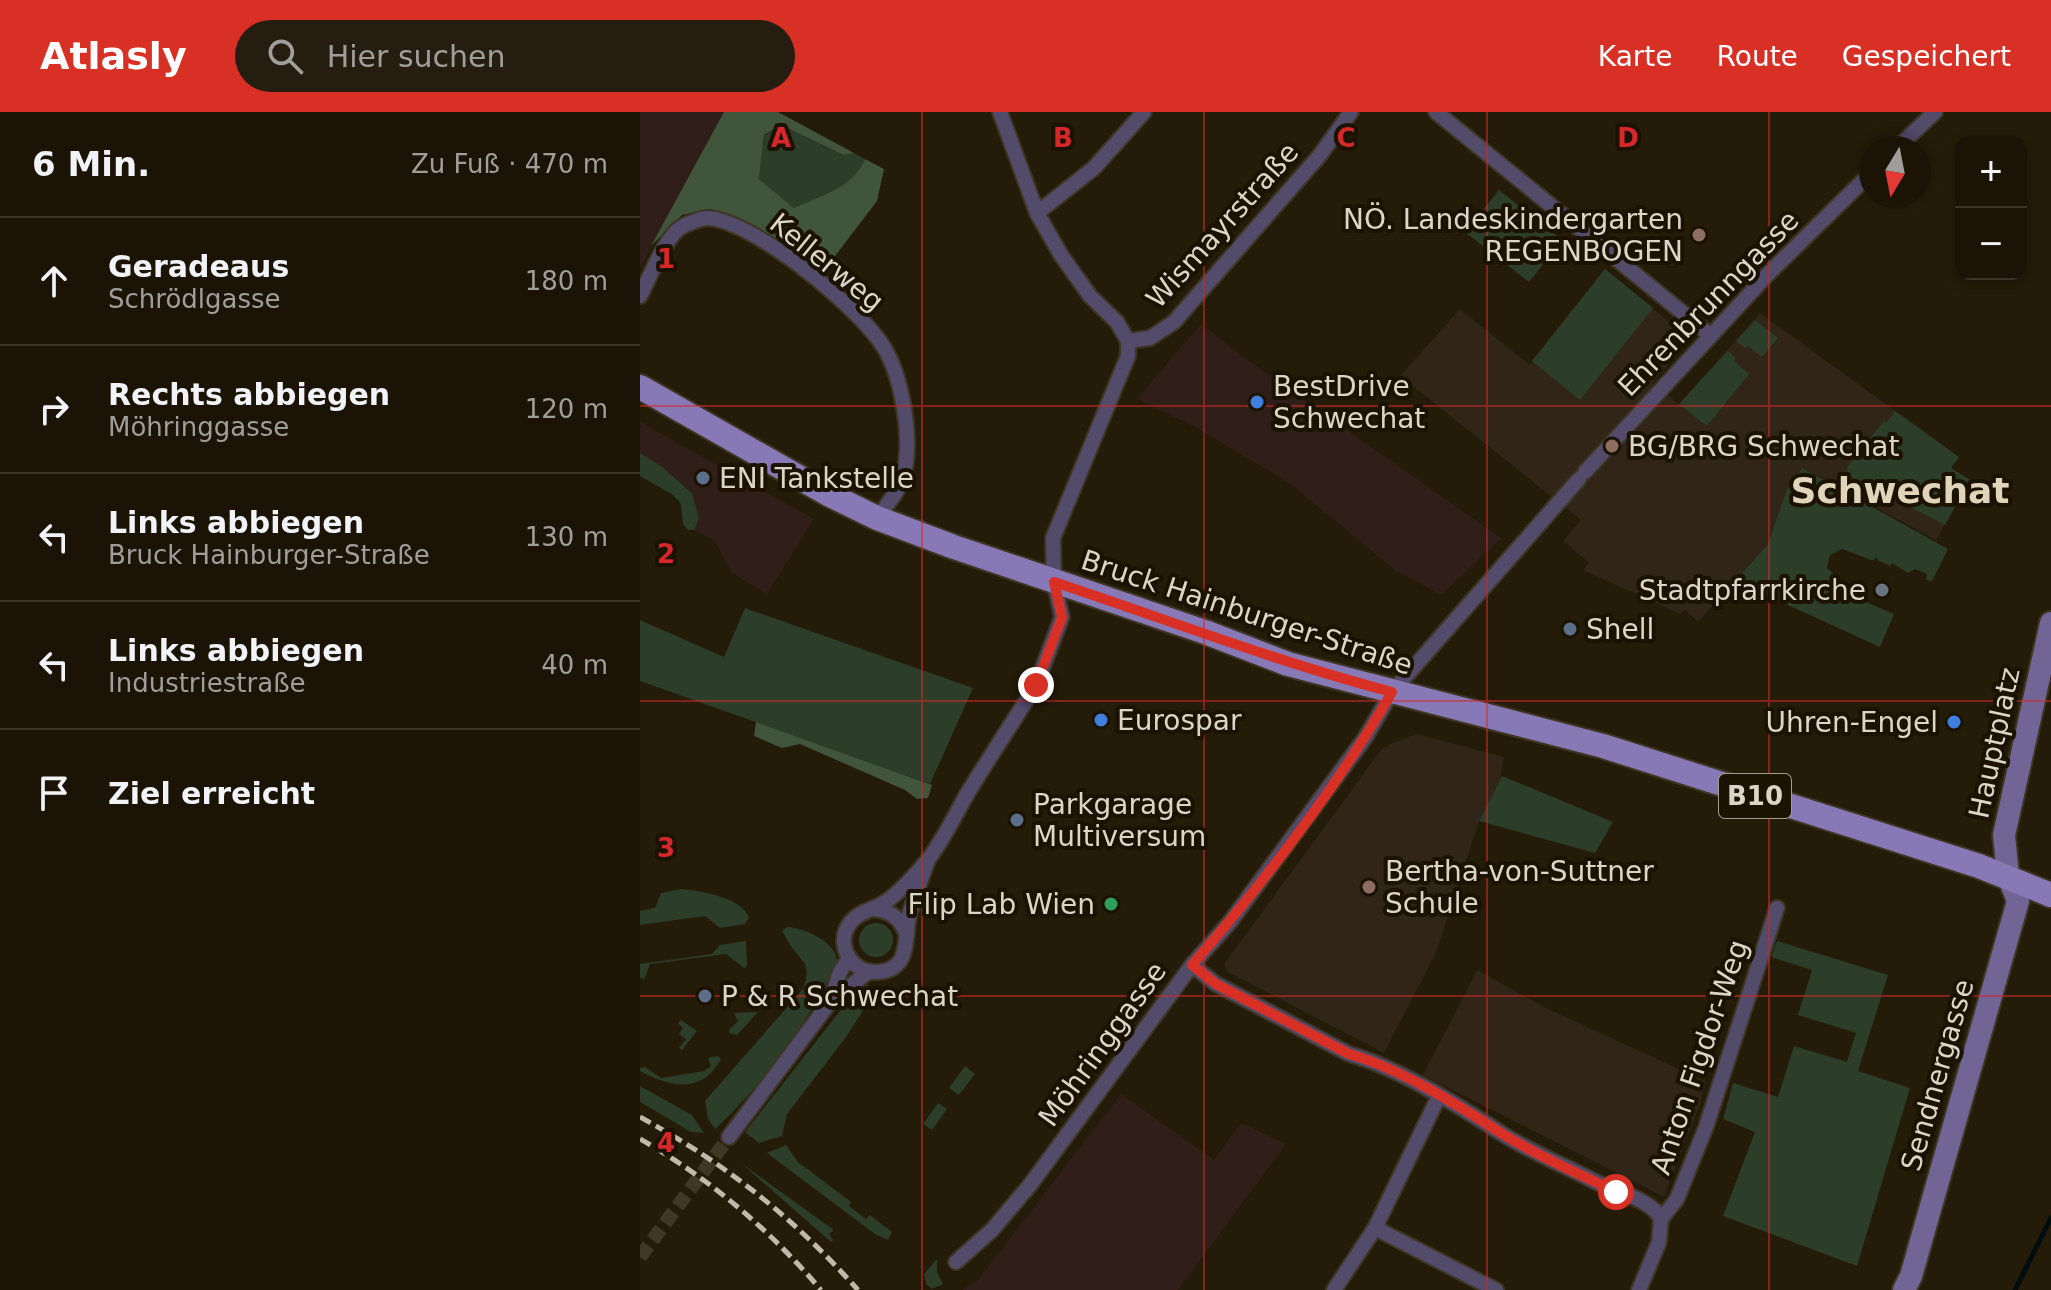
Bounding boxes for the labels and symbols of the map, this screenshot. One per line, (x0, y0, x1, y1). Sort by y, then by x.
text: A (771, 123, 791, 153)
text: B (1053, 123, 1073, 153)
text: C (1336, 123, 1356, 153)
text: D (1617, 123, 1639, 153)
street label: Wismayrstraße (1139, 136, 1305, 315)
north arrow (1859, 136, 1931, 208)
place label: NÖ. Landeskindergarten REGENBOGEN (1343, 202, 1683, 268)
street label: Ehrenbrunngasse (1611, 204, 1805, 403)
street label: Kellerweg (763, 207, 890, 318)
marker: NÖ. Landeskindergarten REGENBOGEN (1690, 226, 1708, 244)
text: 1 (657, 244, 675, 274)
place label: BestDrive Schwechat (1273, 370, 1425, 435)
marker: BestDrive Schwechat (1248, 393, 1266, 411)
place label: BG/BRG Schwechat (1628, 430, 1899, 463)
marker: BG/BRG Schwechat (1603, 437, 1621, 455)
place label: ENI Tankstelle (719, 462, 914, 495)
marker: ENI Tankstelle (694, 469, 712, 487)
district label: Schwechat (1790, 470, 2010, 511)
text: 2 (657, 539, 675, 569)
street label: Bruck Hainburger-Straße (1077, 543, 1417, 682)
place label: Stadtpfarrkirche (1639, 574, 1866, 607)
marker: Stadtpfarrkirche (1873, 581, 1891, 599)
place label: Shell (1586, 613, 1654, 646)
marker: Shell (1561, 620, 1579, 638)
street label: Hauptplatz (1962, 665, 2027, 821)
route end (1018, 667, 1054, 703)
place label: Eurospar (1117, 704, 1242, 737)
place label: Uhren-Engel (1766, 706, 1938, 739)
marker: Eurospar (1092, 711, 1110, 729)
marker: Uhren-Engel (1945, 713, 1963, 731)
road number: B10 (1719, 774, 1791, 818)
place label: Parkgarage Multiversum (1033, 788, 1206, 853)
marker: Parkgarage Multiversum (1008, 811, 1026, 829)
text: 3 (657, 833, 675, 863)
place label: Bertha-von-Suttner Schule (1385, 855, 1654, 920)
marker: Bertha-von-Suttner Schule (1360, 878, 1378, 896)
place label: Flip Lab Wien (907, 888, 1095, 921)
marker: Flip Lab Wien (1102, 895, 1120, 913)
street label: Anton Figdor-Weg (1644, 936, 1755, 1179)
street label: Möhringgasse (1032, 956, 1173, 1133)
street label: Sendnergasse (1894, 975, 1981, 1175)
place label: P & R Schwechat (721, 980, 958, 1013)
marker: P & R Schwechat (696, 987, 714, 1005)
text: 4 (657, 1128, 675, 1158)
route start (1598, 1174, 1634, 1210)

